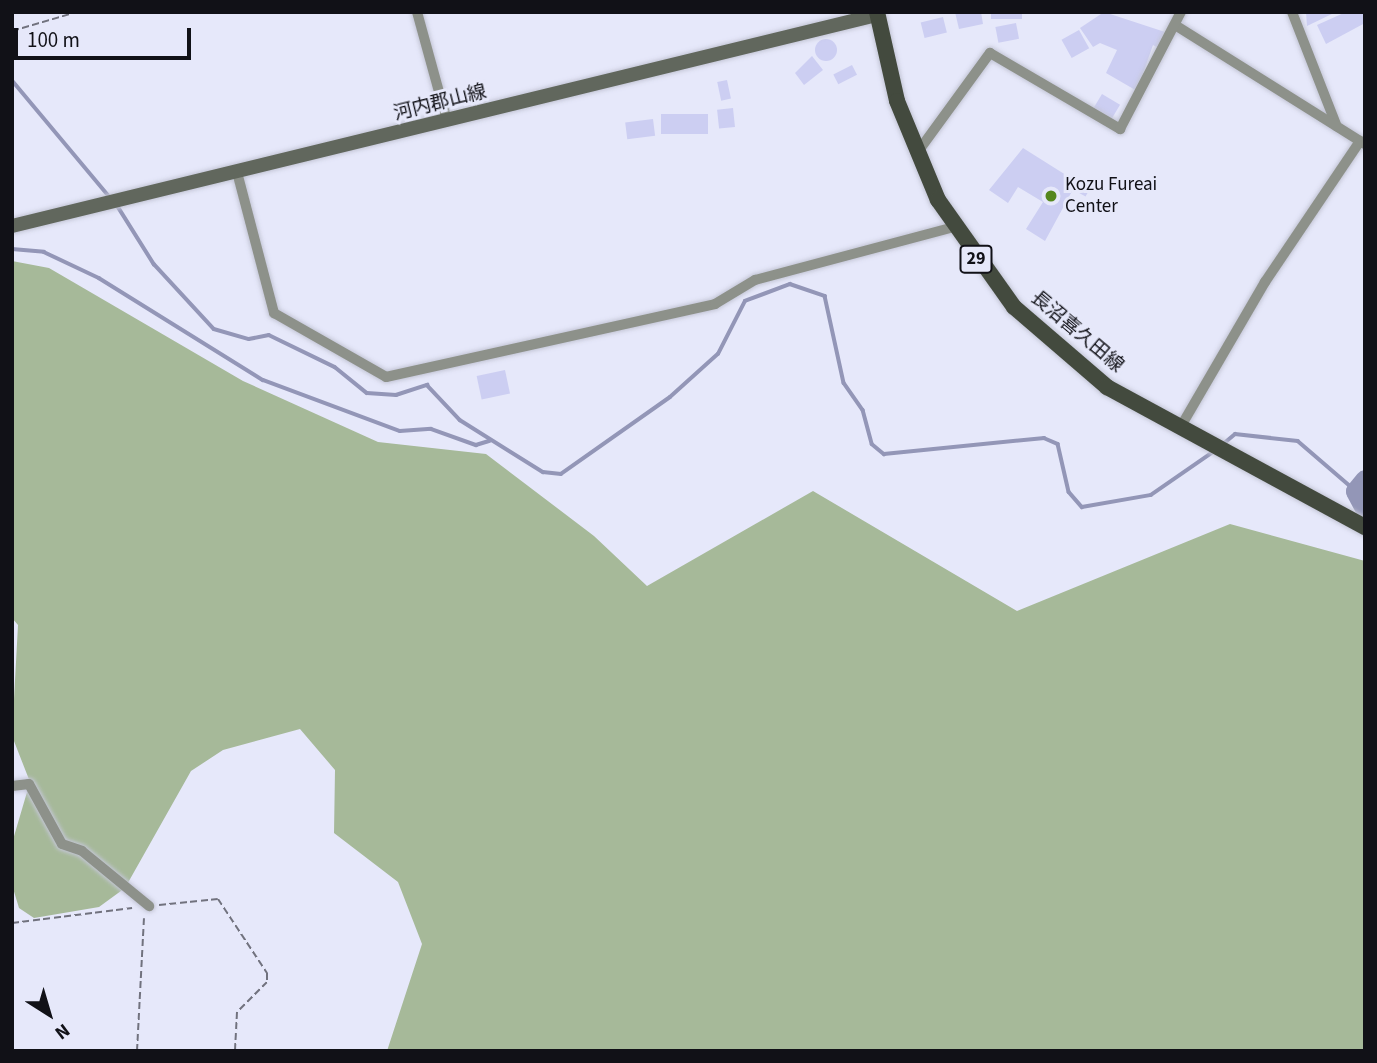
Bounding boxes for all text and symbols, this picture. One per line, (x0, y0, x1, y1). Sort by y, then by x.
scale bar (18, 14, 194, 58)
text: 100 m (27, 25, 80, 55)
street label: 河内郡山線 (391, 80, 489, 126)
place label: Kozu Fureai Center (1065, 174, 1157, 218)
marker: Kozu Fureai Center (1043, 188, 1059, 204)
road number: 29 (958, 244, 993, 274)
street label: 長沼喜久田線 (1026, 287, 1128, 377)
north arrow (14, 979, 84, 1049)
text: N (49, 1017, 75, 1046)

